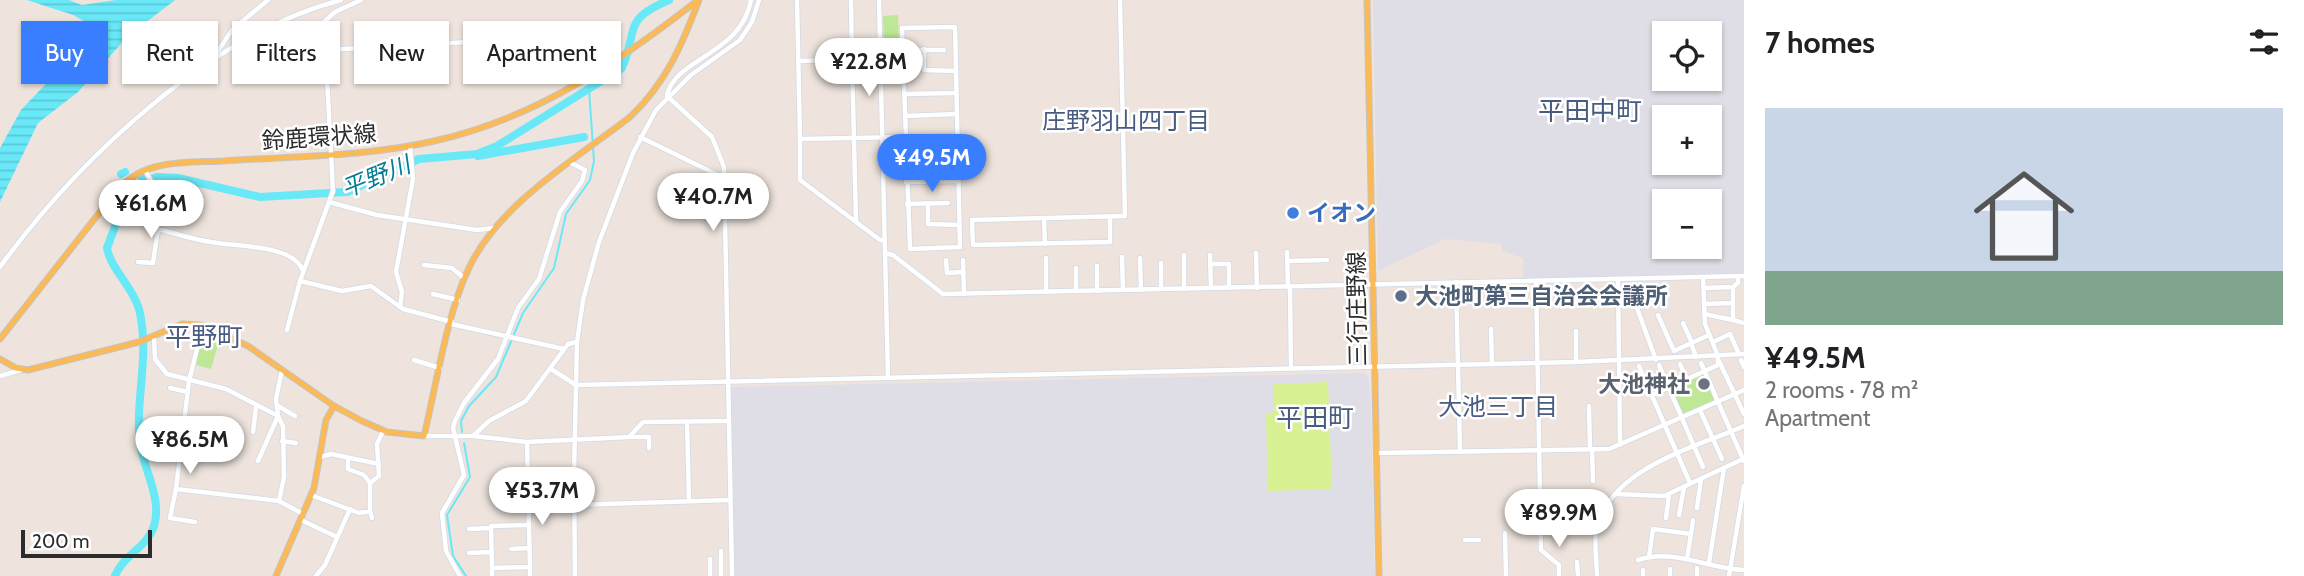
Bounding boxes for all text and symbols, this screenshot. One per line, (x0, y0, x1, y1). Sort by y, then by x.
chip: Buy (21, 21, 108, 84)
chip: Rent (122, 21, 218, 84)
chip: Filters (232, 21, 340, 84)
chip: New (354, 21, 449, 84)
chip: Apartment (463, 21, 621, 84)
map controls (1652, 21, 1722, 259)
button: locate (1652, 21, 1722, 91)
icon: filters (2245, 23, 2283, 61)
text: 7 homes (1765, 24, 1875, 61)
pin: ¥22.8M (812, 38, 926, 98)
text: ¥22.8M (831, 47, 907, 75)
district label: 平田中町 (1538, 95, 1642, 127)
button: + (1652, 105, 1722, 175)
district label: 庄野羽山四丁目 (1042, 106, 1210, 135)
street label: 鈴鹿環状線 (261, 119, 377, 155)
pin: ¥49.5M (875, 134, 989, 194)
text: ¥49.5M (893, 143, 971, 171)
water label: 平野川 (337, 148, 417, 203)
icon: home (1961, 153, 2087, 279)
pin: ¥40.7M (656, 174, 770, 233)
pin: ¥61.6M (94, 180, 208, 240)
text: ¥40.7M (673, 182, 753, 210)
text: ¥61.6M (115, 189, 187, 217)
button: − (1652, 189, 1722, 259)
place label: イオン (1307, 199, 1376, 227)
marker: イオン (1285, 205, 1301, 221)
street label: 三行庄野線 (1342, 251, 1372, 367)
place label: 大池町第三自治会会議所 (1415, 282, 1668, 310)
marker: 大池町第三自治会会議所 (1393, 288, 1409, 304)
district label: 平野町 (165, 321, 243, 353)
text: ¥49.5M (1765, 339, 1866, 376)
place label: 大池神社 (1598, 370, 1690, 398)
marker: 大池神社 (1696, 376, 1712, 392)
text: 2 rooms · 78 m² (1765, 376, 1919, 404)
district label: 大池三丁目 (1438, 392, 1558, 421)
district label: 平田町 (1276, 402, 1354, 434)
text: Apartment (1765, 404, 1870, 432)
pin: ¥86.5M (133, 416, 247, 476)
text: ¥86.5M (151, 425, 229, 453)
pin: ¥53.7M (485, 468, 599, 527)
text: ¥53.7M (505, 476, 579, 504)
pin: ¥89.9M (1502, 490, 1616, 549)
text: ¥89.9M (1521, 498, 1597, 526)
scale bar (21, 527, 152, 559)
text: 200 m (32, 530, 89, 553)

